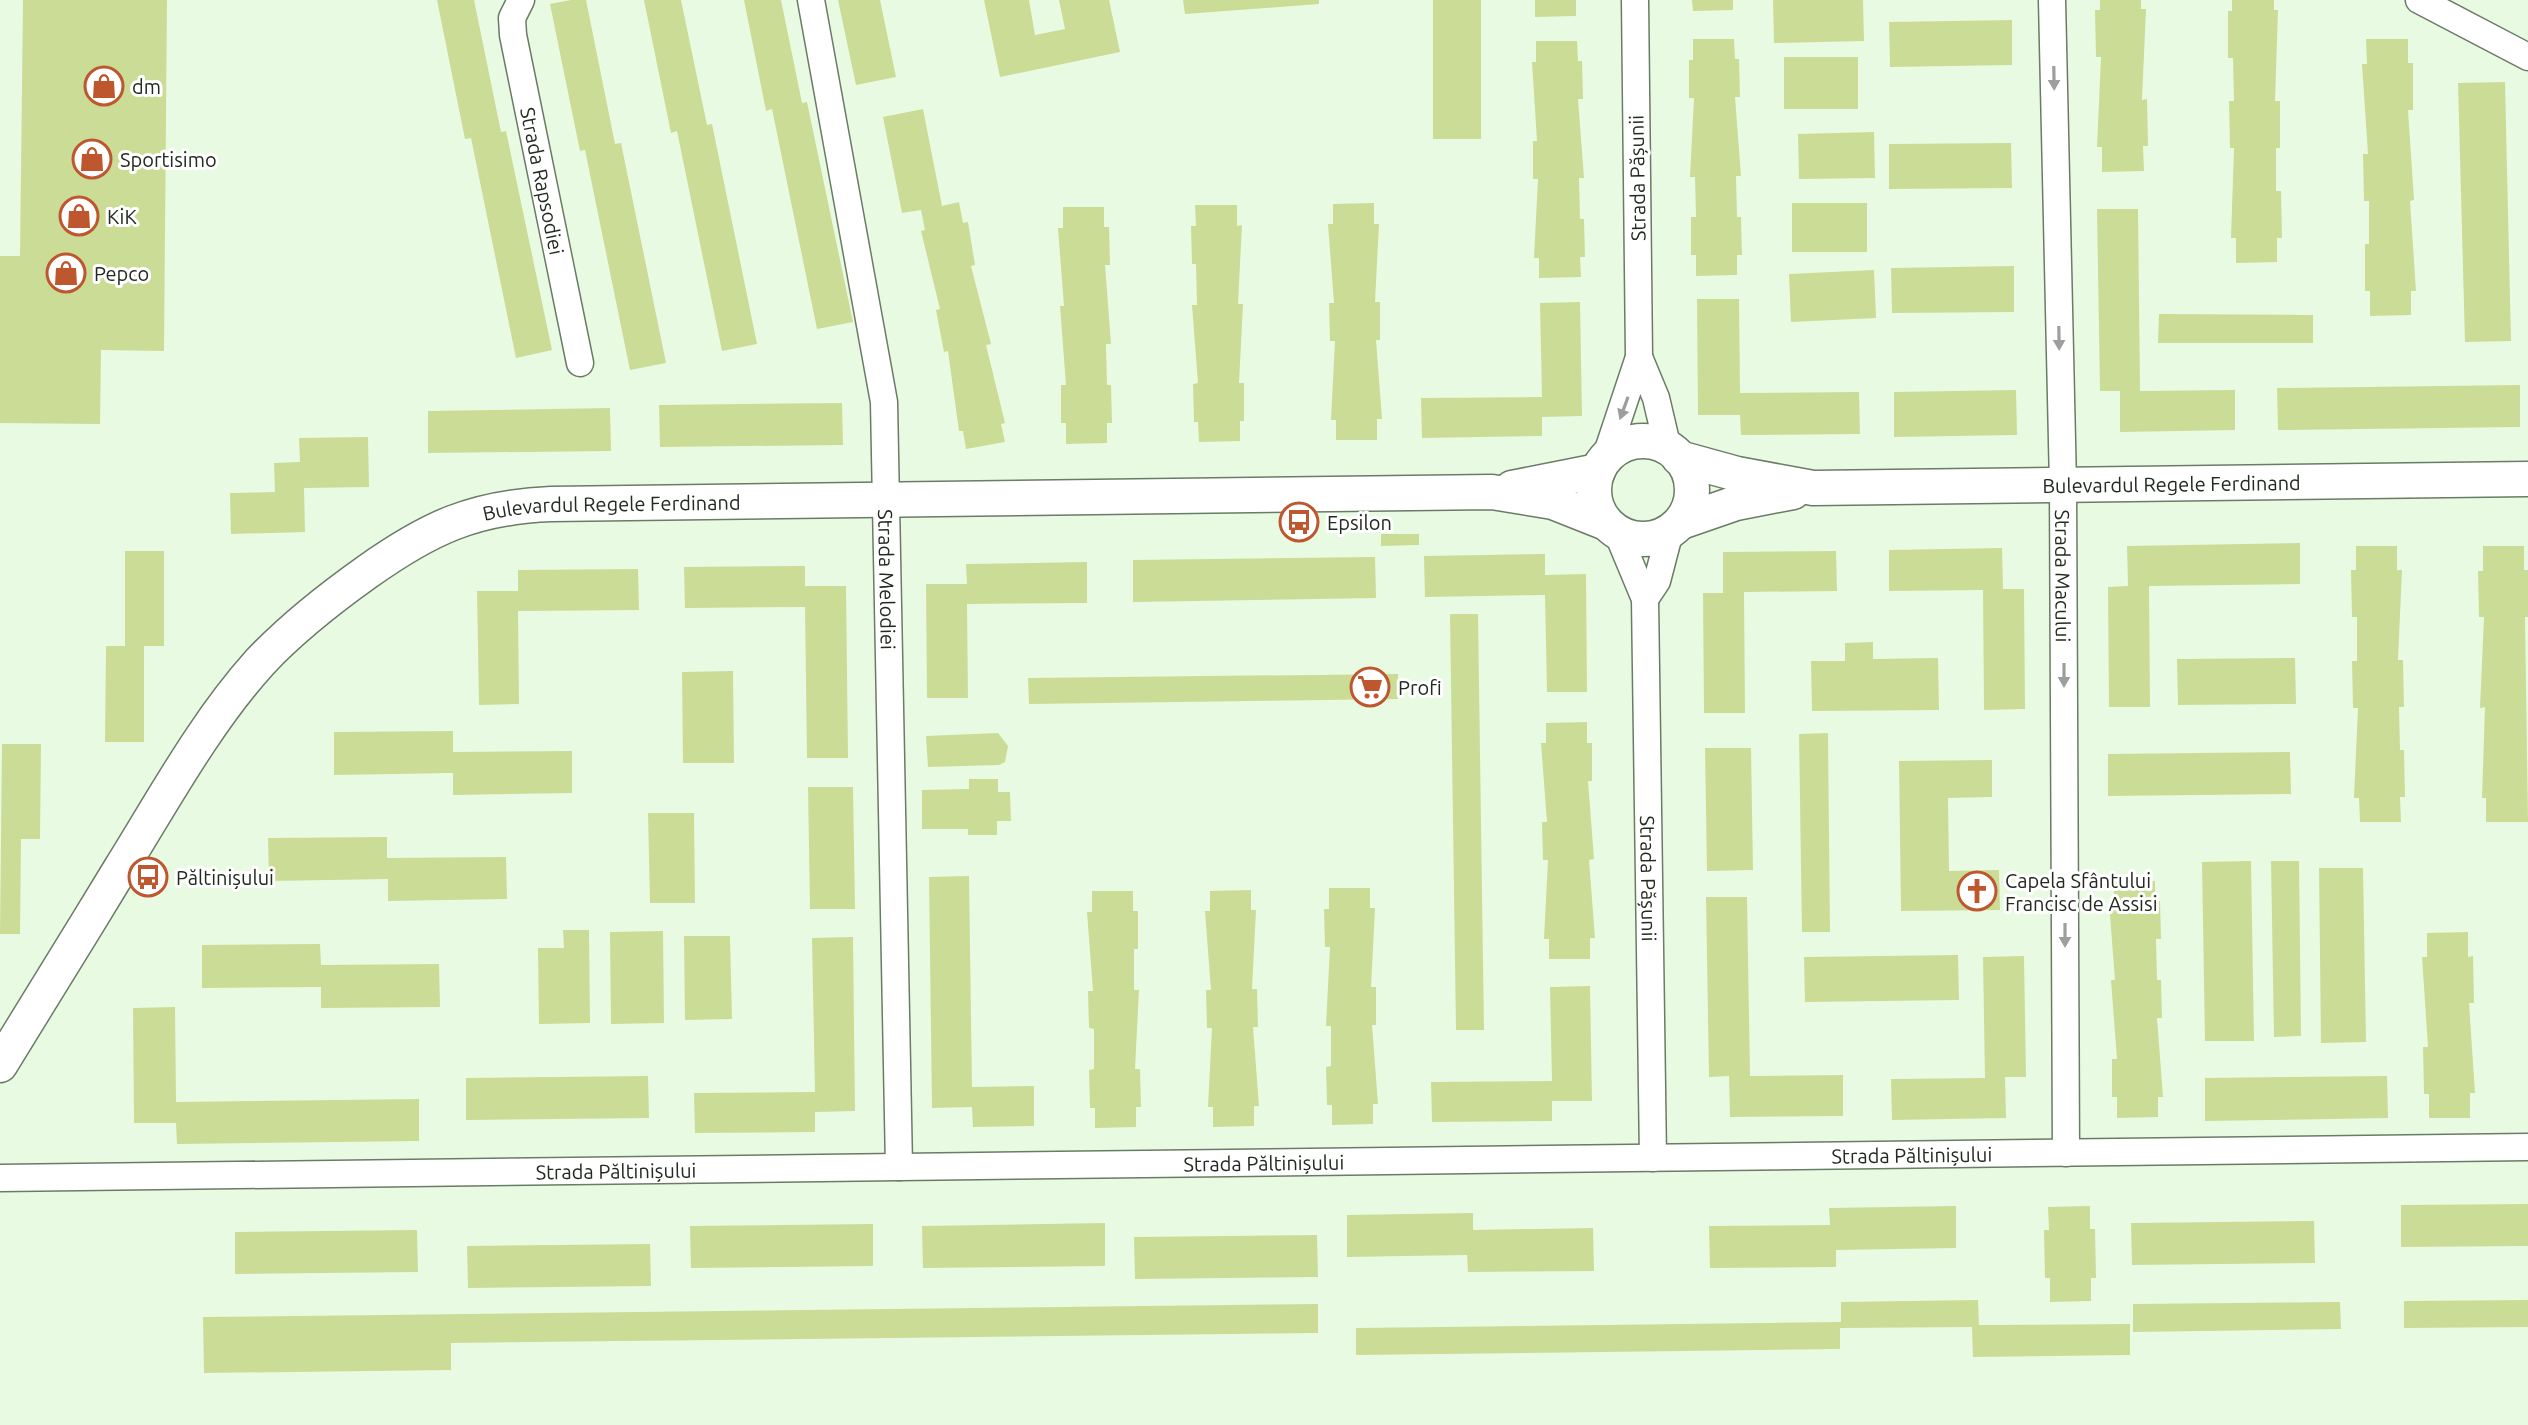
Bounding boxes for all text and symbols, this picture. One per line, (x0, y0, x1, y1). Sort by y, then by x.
shop icon: dm (83, 65, 125, 107)
one-way arrow (2047, 66, 2060, 91)
place label: dm (132, 75, 161, 98)
street label: Strada Rapsodiei (517, 105, 569, 257)
street label: Strada Pășunii (1624, 115, 1650, 241)
shop icon: Sportisimo (71, 138, 113, 180)
place label: Sportisimo (120, 148, 217, 171)
shop icon: KiK (58, 195, 100, 237)
place label: KiK (107, 205, 137, 228)
shop icon: Pepco (45, 252, 87, 294)
place label: Pepco (94, 262, 149, 285)
one-way arrow (2052, 326, 2065, 351)
one-way arrow (1617, 396, 1630, 420)
street label: Bulevardul Regele Ferdinand (2042, 470, 2301, 497)
street label: Bulevardul Regele Ferdinand (480, 490, 741, 524)
bus stop icon: Epsilon (1278, 501, 1320, 543)
street label: Strada Melodiei (875, 509, 900, 650)
street label: Strada Macului (2052, 509, 2075, 642)
place label: Epsilon (1327, 511, 1392, 534)
one-way arrow (2058, 663, 2070, 688)
supermarket icon: Profi (1349, 666, 1391, 708)
place label: Profi (1398, 676, 1442, 699)
street label: Strada Pășunii (1637, 815, 1661, 942)
bus stop icon: Păltinișului (127, 856, 169, 898)
place label: Păltinișului (176, 866, 274, 889)
place label: Capela Sfântului Francisc de Assisi (2005, 869, 2158, 915)
church icon: Capela Sfântului Francisc de Assisi (1956, 870, 1998, 912)
one-way arrow (2059, 923, 2071, 948)
street label: Strada Păltinișului (1831, 1142, 1992, 1167)
street label: Strada Păltinișului (1183, 1150, 1344, 1175)
street label: Strada Păltinișului (535, 1158, 696, 1183)

